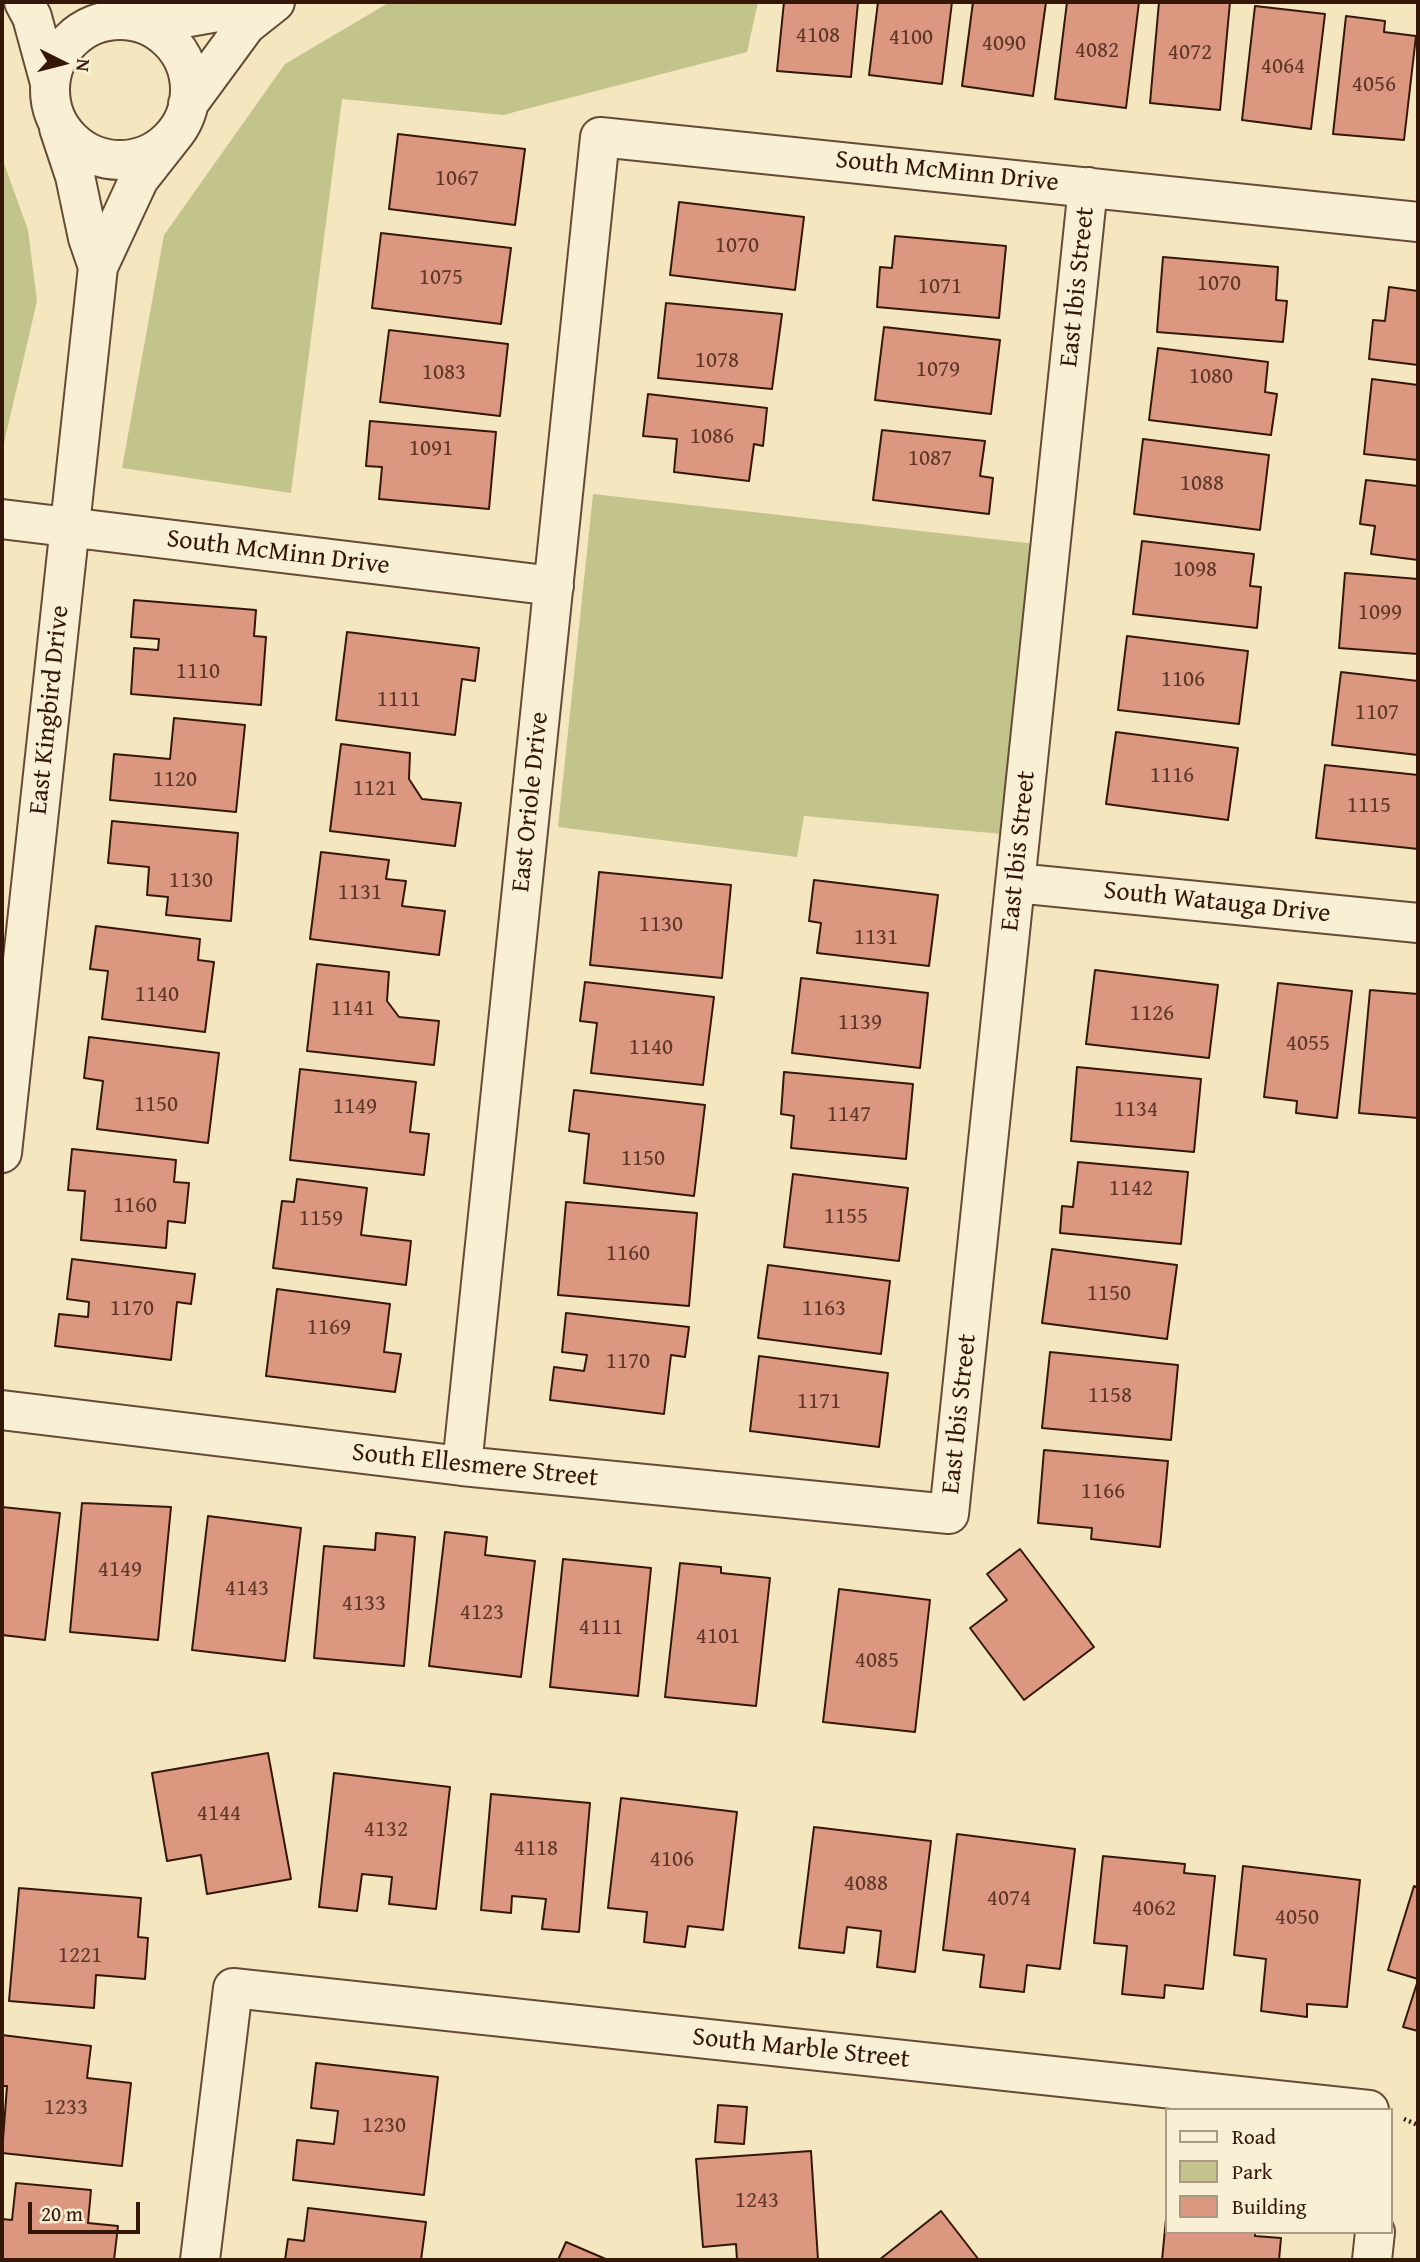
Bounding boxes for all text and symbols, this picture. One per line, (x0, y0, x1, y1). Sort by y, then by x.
house number: 4108 (796, 22, 840, 50)
house number: 4100 (889, 24, 933, 52)
north arrow (28, 28, 98, 98)
house number: 4090 (982, 30, 1026, 58)
house number: 4082 (1075, 37, 1119, 65)
house number: 4072 (1168, 39, 1212, 67)
house number: 4064 (1261, 53, 1305, 81)
text: N (69, 57, 98, 73)
house number: 4056 (1352, 71, 1396, 99)
street label: South McMinn Drive (834, 145, 1060, 199)
house number: 1067 (435, 165, 479, 193)
street label: East Ibis Street (1054, 205, 1102, 369)
house number: 1070 (715, 232, 759, 260)
house number: 1075 (419, 264, 463, 292)
house number: 1070 (1197, 270, 1241, 298)
house number: 1071 (918, 273, 962, 301)
house number: 1078 (695, 347, 739, 375)
house number: 1079 (916, 356, 960, 384)
house number: 1083 (422, 359, 466, 387)
house number: 1080 (1189, 363, 1233, 391)
house number: 1086 (690, 423, 734, 451)
house number: 1091 (409, 435, 453, 463)
house number: 1087 (908, 445, 952, 473)
house number: 1088 (1180, 470, 1224, 498)
street label: South McMinn Drive (165, 524, 391, 582)
house number: 1098 (1173, 556, 1217, 584)
house number: 1099 (1358, 599, 1402, 627)
street label: East Kingbird Drive (24, 604, 76, 816)
house number: 1110 (176, 658, 220, 686)
house number: 1106 (1161, 666, 1205, 694)
house number: 1111 (377, 686, 421, 714)
house number: 1107 (1355, 699, 1399, 727)
street label: East Oriole Drive (506, 710, 556, 894)
house number: 1116 (1150, 762, 1194, 790)
house number: 1120 (153, 766, 197, 794)
street label: East Ibis Street (995, 769, 1043, 933)
house number: 1121 (353, 775, 397, 803)
house number: 1115 (1347, 792, 1391, 820)
house number: 1130 (169, 867, 213, 895)
street label: South Watauga Drive (1102, 876, 1332, 930)
house number: 1131 (338, 879, 382, 907)
house number: 1130 (639, 911, 683, 939)
house number: 1131 (854, 924, 898, 952)
house number: 1140 (135, 981, 179, 1009)
house number: 1141 (331, 995, 375, 1023)
house number: 1126 (1130, 1000, 1174, 1028)
house number: 1139 (838, 1009, 882, 1037)
house number: 4055 (1286, 1030, 1330, 1058)
house number: 1140 (629, 1034, 673, 1062)
house number: 1150 (134, 1091, 178, 1119)
house number: 1149 (333, 1093, 377, 1121)
house number: 1134 (1114, 1096, 1158, 1124)
house number: 1147 (827, 1101, 871, 1129)
house number: 1150 (621, 1145, 665, 1173)
house number: 1142 (1109, 1175, 1153, 1203)
house number: 1160 (113, 1192, 157, 1220)
house number: 1155 (824, 1203, 868, 1231)
house number: 1159 (299, 1205, 343, 1233)
house number: 1160 (606, 1240, 650, 1268)
house number: 1150 (1087, 1280, 1131, 1308)
house number: 1170 (110, 1295, 154, 1323)
house number: 1163 (802, 1295, 846, 1323)
house number: 1169 (307, 1314, 351, 1342)
street label: East Ibis Street (936, 1332, 984, 1496)
house number: 1170 (606, 1348, 650, 1376)
house number: 1158 (1088, 1382, 1132, 1410)
house number: 1171 (797, 1388, 841, 1416)
street label: South Ellesmere Street (350, 1438, 600, 1494)
house number: 1166 (1081, 1478, 1125, 1506)
house number: 4149 (98, 1556, 142, 1584)
house number: 4143 (225, 1575, 269, 1603)
house number: 4133 (342, 1590, 386, 1618)
house number: 4123 (460, 1599, 504, 1627)
house number: 4111 (579, 1614, 623, 1642)
house number: 4101 (696, 1623, 740, 1651)
house number: 4085 (855, 1647, 899, 1675)
house number: 4144 (197, 1800, 241, 1828)
house number: 4132 (364, 1816, 408, 1844)
house number: 4118 (514, 1835, 558, 1863)
house number: 4106 (650, 1846, 694, 1874)
house number: 4088 (844, 1870, 888, 1898)
house number: 4074 (987, 1885, 1031, 1913)
house number: 4062 (1132, 1895, 1176, 1923)
house number: 4050 (1275, 1904, 1319, 1932)
house number: 1221 (58, 1942, 102, 1970)
street label: South Marble Street (691, 2022, 911, 2076)
house number: 1233 (44, 2094, 88, 2122)
legend (1164, 2108, 1392, 2234)
house number: 1230 (362, 2112, 406, 2140)
text: Road (1232, 2121, 1276, 2152)
text: Park (1232, 2156, 1273, 2187)
house number: 1243 (735, 2187, 779, 2215)
scale bar (32, 2188, 144, 2232)
text: Building (1232, 2191, 1306, 2222)
text: 20 m (41, 2198, 83, 2229)

